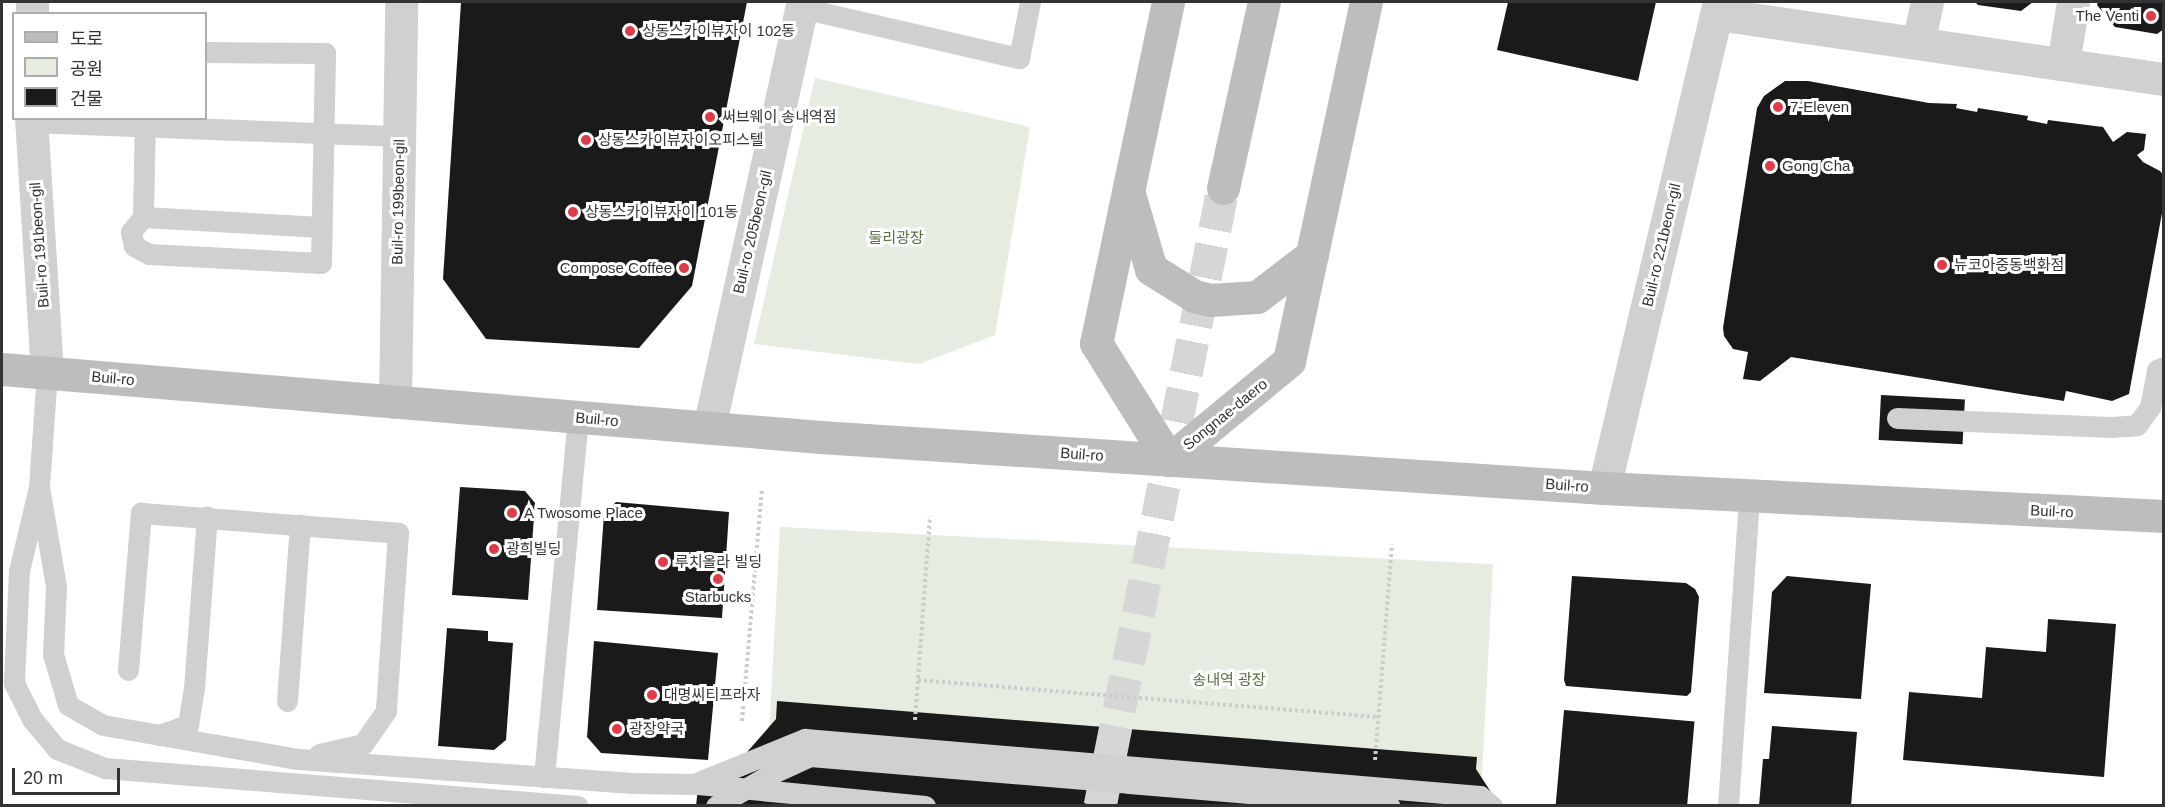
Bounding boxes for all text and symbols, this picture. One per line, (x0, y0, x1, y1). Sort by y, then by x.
place label: The Venti (2076, 7, 2139, 25)
marker: The Venti (2144, 9, 2158, 23)
legend (12, 12, 207, 120)
place label: 상동스카이뷰자이 102동 (642, 22, 795, 40)
marker: 상동스카이뷰자이 102동 (623, 24, 637, 38)
text: 도로 (70, 29, 103, 49)
text: 공원 (70, 59, 103, 79)
text: 건물 (70, 89, 103, 109)
place label: 7-Eleven (1790, 98, 1849, 116)
marker: 7-Eleven (1771, 100, 1785, 114)
place label: 써브웨이 송내역점 (722, 108, 837, 126)
marker: 써브웨이 송내역점 (703, 110, 717, 124)
place label: 상동스카이뷰자이오피스텔 (598, 131, 764, 149)
marker: 상동스카이뷰자이오피스텔 (579, 133, 593, 147)
street label: Buil-ro 199beon-gil (388, 139, 408, 265)
place label: Gong Cha (1782, 157, 1850, 175)
marker: Gong Cha (1763, 159, 1777, 173)
street label: Buil-ro 205beon-gil (729, 169, 775, 295)
street label: Buil-ro 191beon-gil (26, 182, 52, 308)
street label: Buil-ro 221beon-gil (1638, 182, 1684, 308)
place label: 상동스카이뷰자이 101동 (585, 203, 738, 221)
marker: 상동스카이뷰자이 101동 (566, 205, 580, 219)
park label: 둘리광장 (868, 229, 924, 247)
place label: 뉴코아중동백화점 (1954, 256, 2064, 274)
marker: 뉴코아중동백화점 (1935, 258, 1949, 272)
place label: Compose Coffee (560, 259, 672, 277)
marker: Compose Coffee (677, 261, 691, 275)
street label: Buil-ro (91, 367, 135, 389)
street label: Songnae-daero (1179, 374, 1271, 454)
street label: Buil-ro (575, 408, 619, 430)
street label: Buil-ro (1060, 444, 1104, 464)
street label: Buil-ro (1545, 475, 1589, 495)
street label: Buil-ro (2030, 501, 2074, 521)
place label: A Twosome Place (524, 504, 644, 522)
marker: A Twosome Place (505, 506, 519, 520)
place label: 광희빌딩 (506, 540, 561, 558)
marker: 광희빌딩 (487, 542, 501, 556)
place label: 루치올라 빌딩 (675, 553, 762, 571)
marker: 루치올라 빌딩 (656, 555, 670, 569)
marker: Starbucks (711, 572, 725, 586)
place label: Starbucks (685, 588, 751, 606)
park label: 송내역 광장 (1192, 671, 1266, 689)
place label: 대명씨티프라자 (664, 686, 761, 704)
marker: 대명씨티프라자 (645, 688, 659, 702)
place label: 광장약국 (629, 720, 684, 738)
marker: 광장약국 (610, 722, 624, 736)
scale bar (15, 756, 123, 794)
text: 20 m (23, 768, 63, 788)

